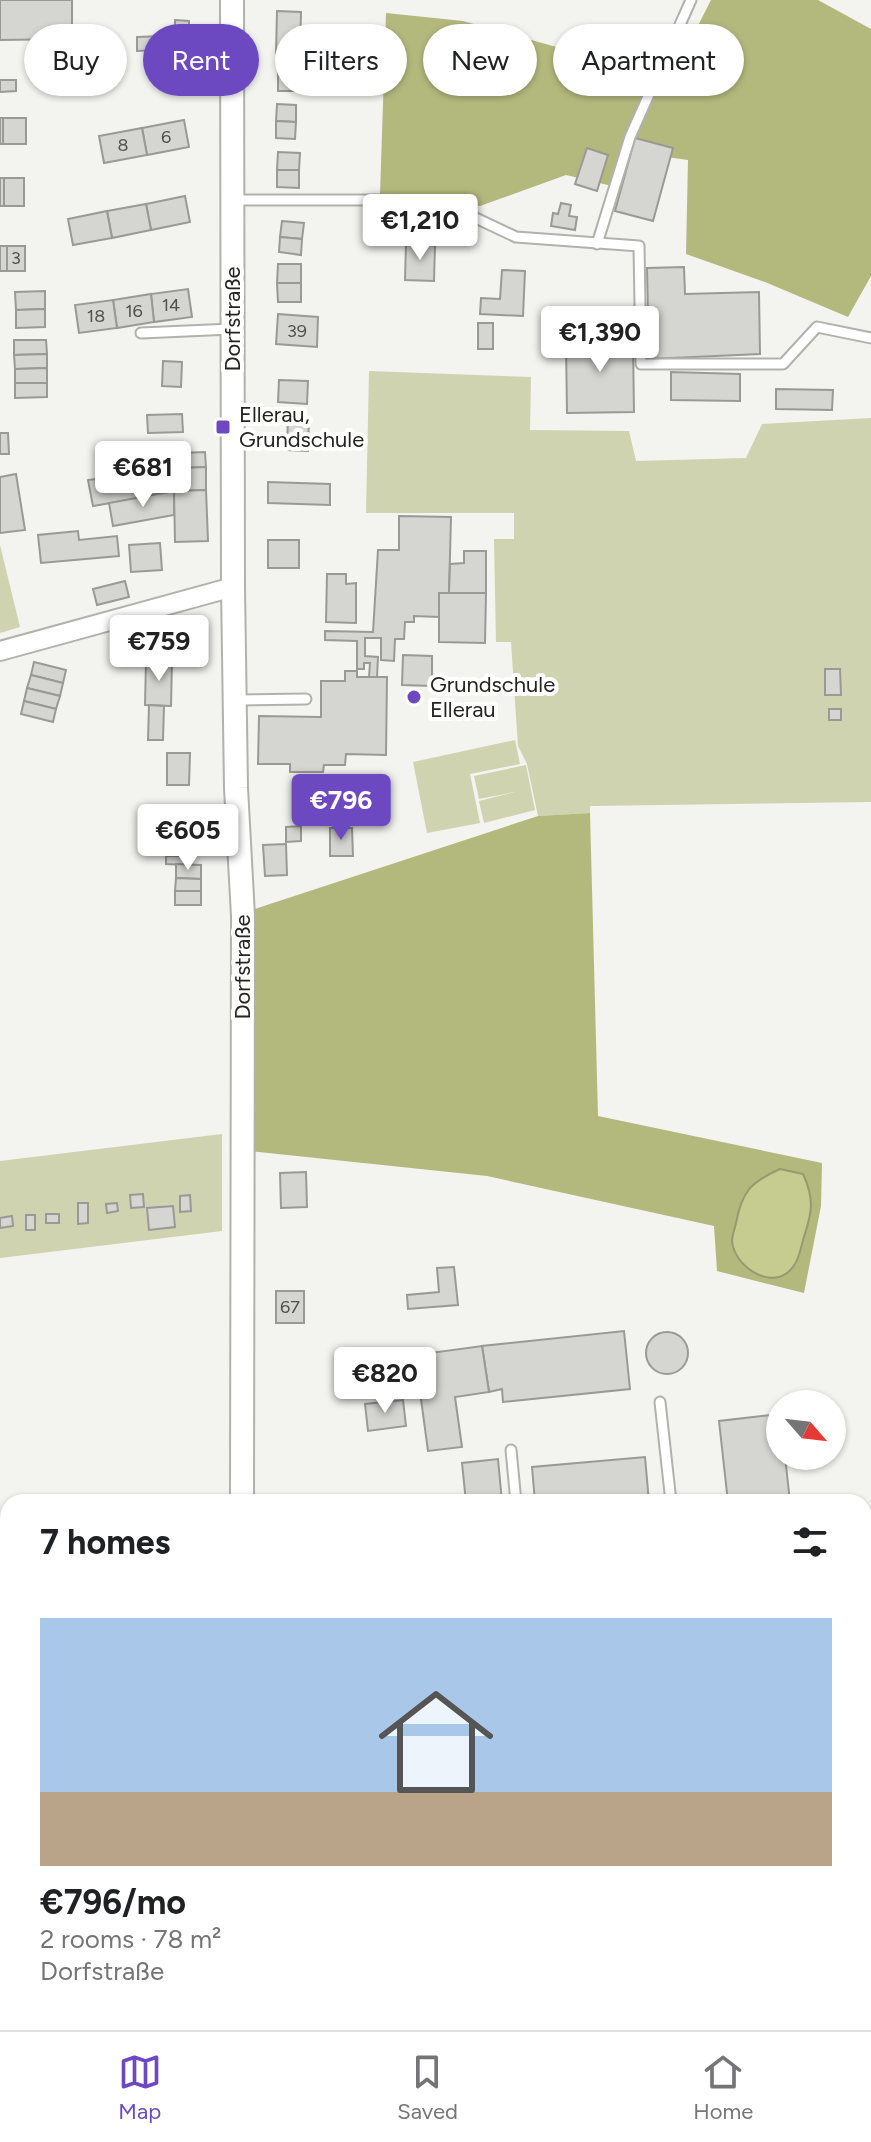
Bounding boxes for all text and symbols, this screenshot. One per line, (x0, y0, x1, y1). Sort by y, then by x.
chip: Buy (24, 24, 127, 96)
chip: Rent (143, 24, 259, 96)
chip: Filters (275, 24, 407, 96)
chip: New (423, 24, 537, 96)
chip: Apartment (553, 24, 744, 96)
house number: 6 (161, 126, 171, 148)
house number: 8 (117, 134, 129, 156)
pin: €1,210 (355, 194, 485, 262)
text: €1,210 (381, 204, 459, 236)
house number: 3 (11, 247, 21, 269)
street label: Dorfstraße (219, 266, 246, 372)
house number: 14 (162, 294, 180, 316)
house number: 16 (125, 300, 143, 322)
house number: 18 (87, 305, 105, 327)
pin: €1,390 (535, 306, 665, 374)
text: €1,390 (559, 316, 641, 348)
house number: 39 (287, 320, 307, 342)
place label: Ellerau, Grundschule (239, 401, 364, 453)
marker: Ellerau, Grundschule (214, 418, 232, 436)
pin: €681 (96, 441, 190, 509)
text: €681 (113, 451, 173, 483)
pin: €759 (112, 615, 206, 683)
text: €759 (128, 625, 190, 657)
place label: Grundschule Ellerau (430, 671, 555, 723)
marker: Grundschule Ellerau (405, 688, 423, 706)
pin: €796 (294, 774, 388, 842)
text: €796 (310, 784, 372, 816)
pin: €605 (141, 804, 235, 872)
text: €605 (155, 814, 221, 846)
street label: Dorfstraße (229, 914, 256, 1020)
house number: 67 (280, 1296, 300, 1318)
pin: €820 (338, 1347, 432, 1415)
text: €820 (352, 1357, 418, 1389)
north arrow (766, 1390, 846, 1470)
map controls (766, 1390, 846, 1470)
icon: filters (788, 1520, 832, 1564)
text: 7 homes (40, 1522, 170, 1563)
icon: home (364, 1670, 508, 1814)
text: €796/mo (40, 1882, 186, 1923)
text: 2 rooms · 78 m² (40, 1923, 221, 1955)
text: Dorfstraße (40, 1955, 164, 1987)
tab: Map (118, 2050, 162, 2125)
tab: Saved (397, 2050, 458, 2125)
tab: Home (693, 2050, 753, 2125)

